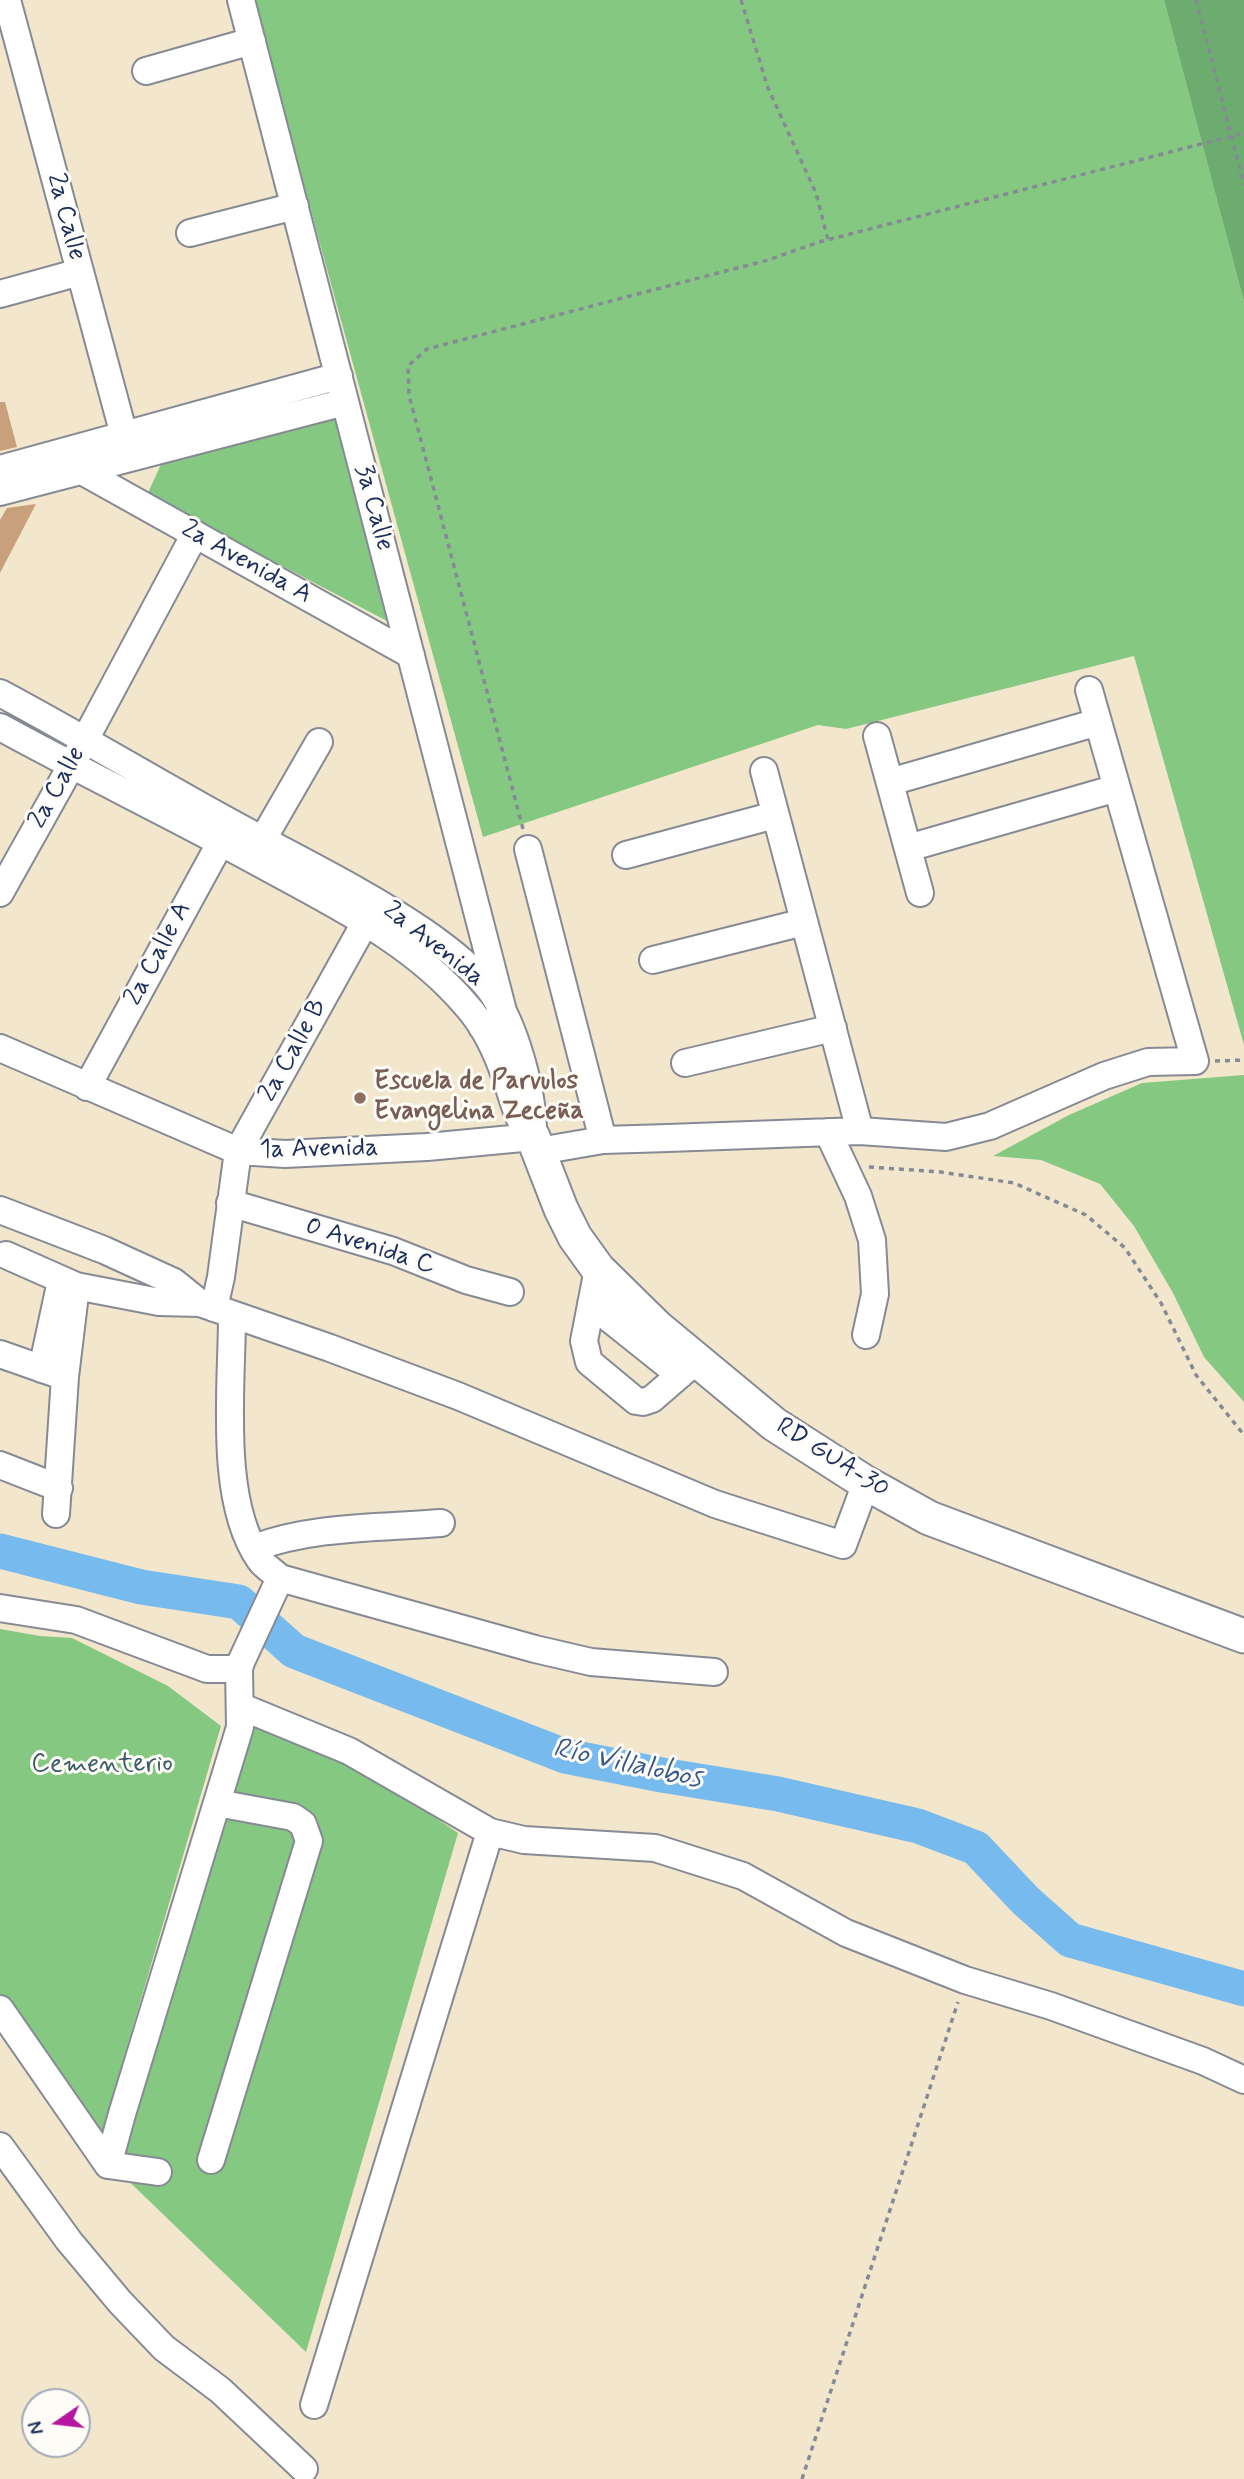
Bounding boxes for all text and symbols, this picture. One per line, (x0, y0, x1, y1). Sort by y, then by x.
street label: 2a Calle (38, 170, 92, 264)
street label: 3a Calle (347, 461, 399, 555)
street label: 2a Avenida A (175, 514, 317, 612)
street label: 2a Calle (23, 742, 93, 834)
street label: 2a Avenida (376, 896, 490, 994)
street label: 2a Calle A (119, 897, 199, 1011)
street label: 2a Calle B (253, 994, 335, 1108)
place label: Escuela de Parvulos Evangelina Zeceña (374, 1067, 584, 1128)
marker: Escuela de Parvulos Evangelina Zeceña (352, 1090, 368, 1106)
street label: 1a Avenida (259, 1133, 379, 1167)
street label: 0 Avenida C (301, 1211, 439, 1283)
street label: RD GUA-30 (770, 1412, 894, 1506)
water label: Río Villalobos (550, 1733, 704, 1797)
park label: Cementerio (31, 1750, 173, 1782)
north arrow (21, 2388, 91, 2458)
text: N (23, 2419, 51, 2437)

